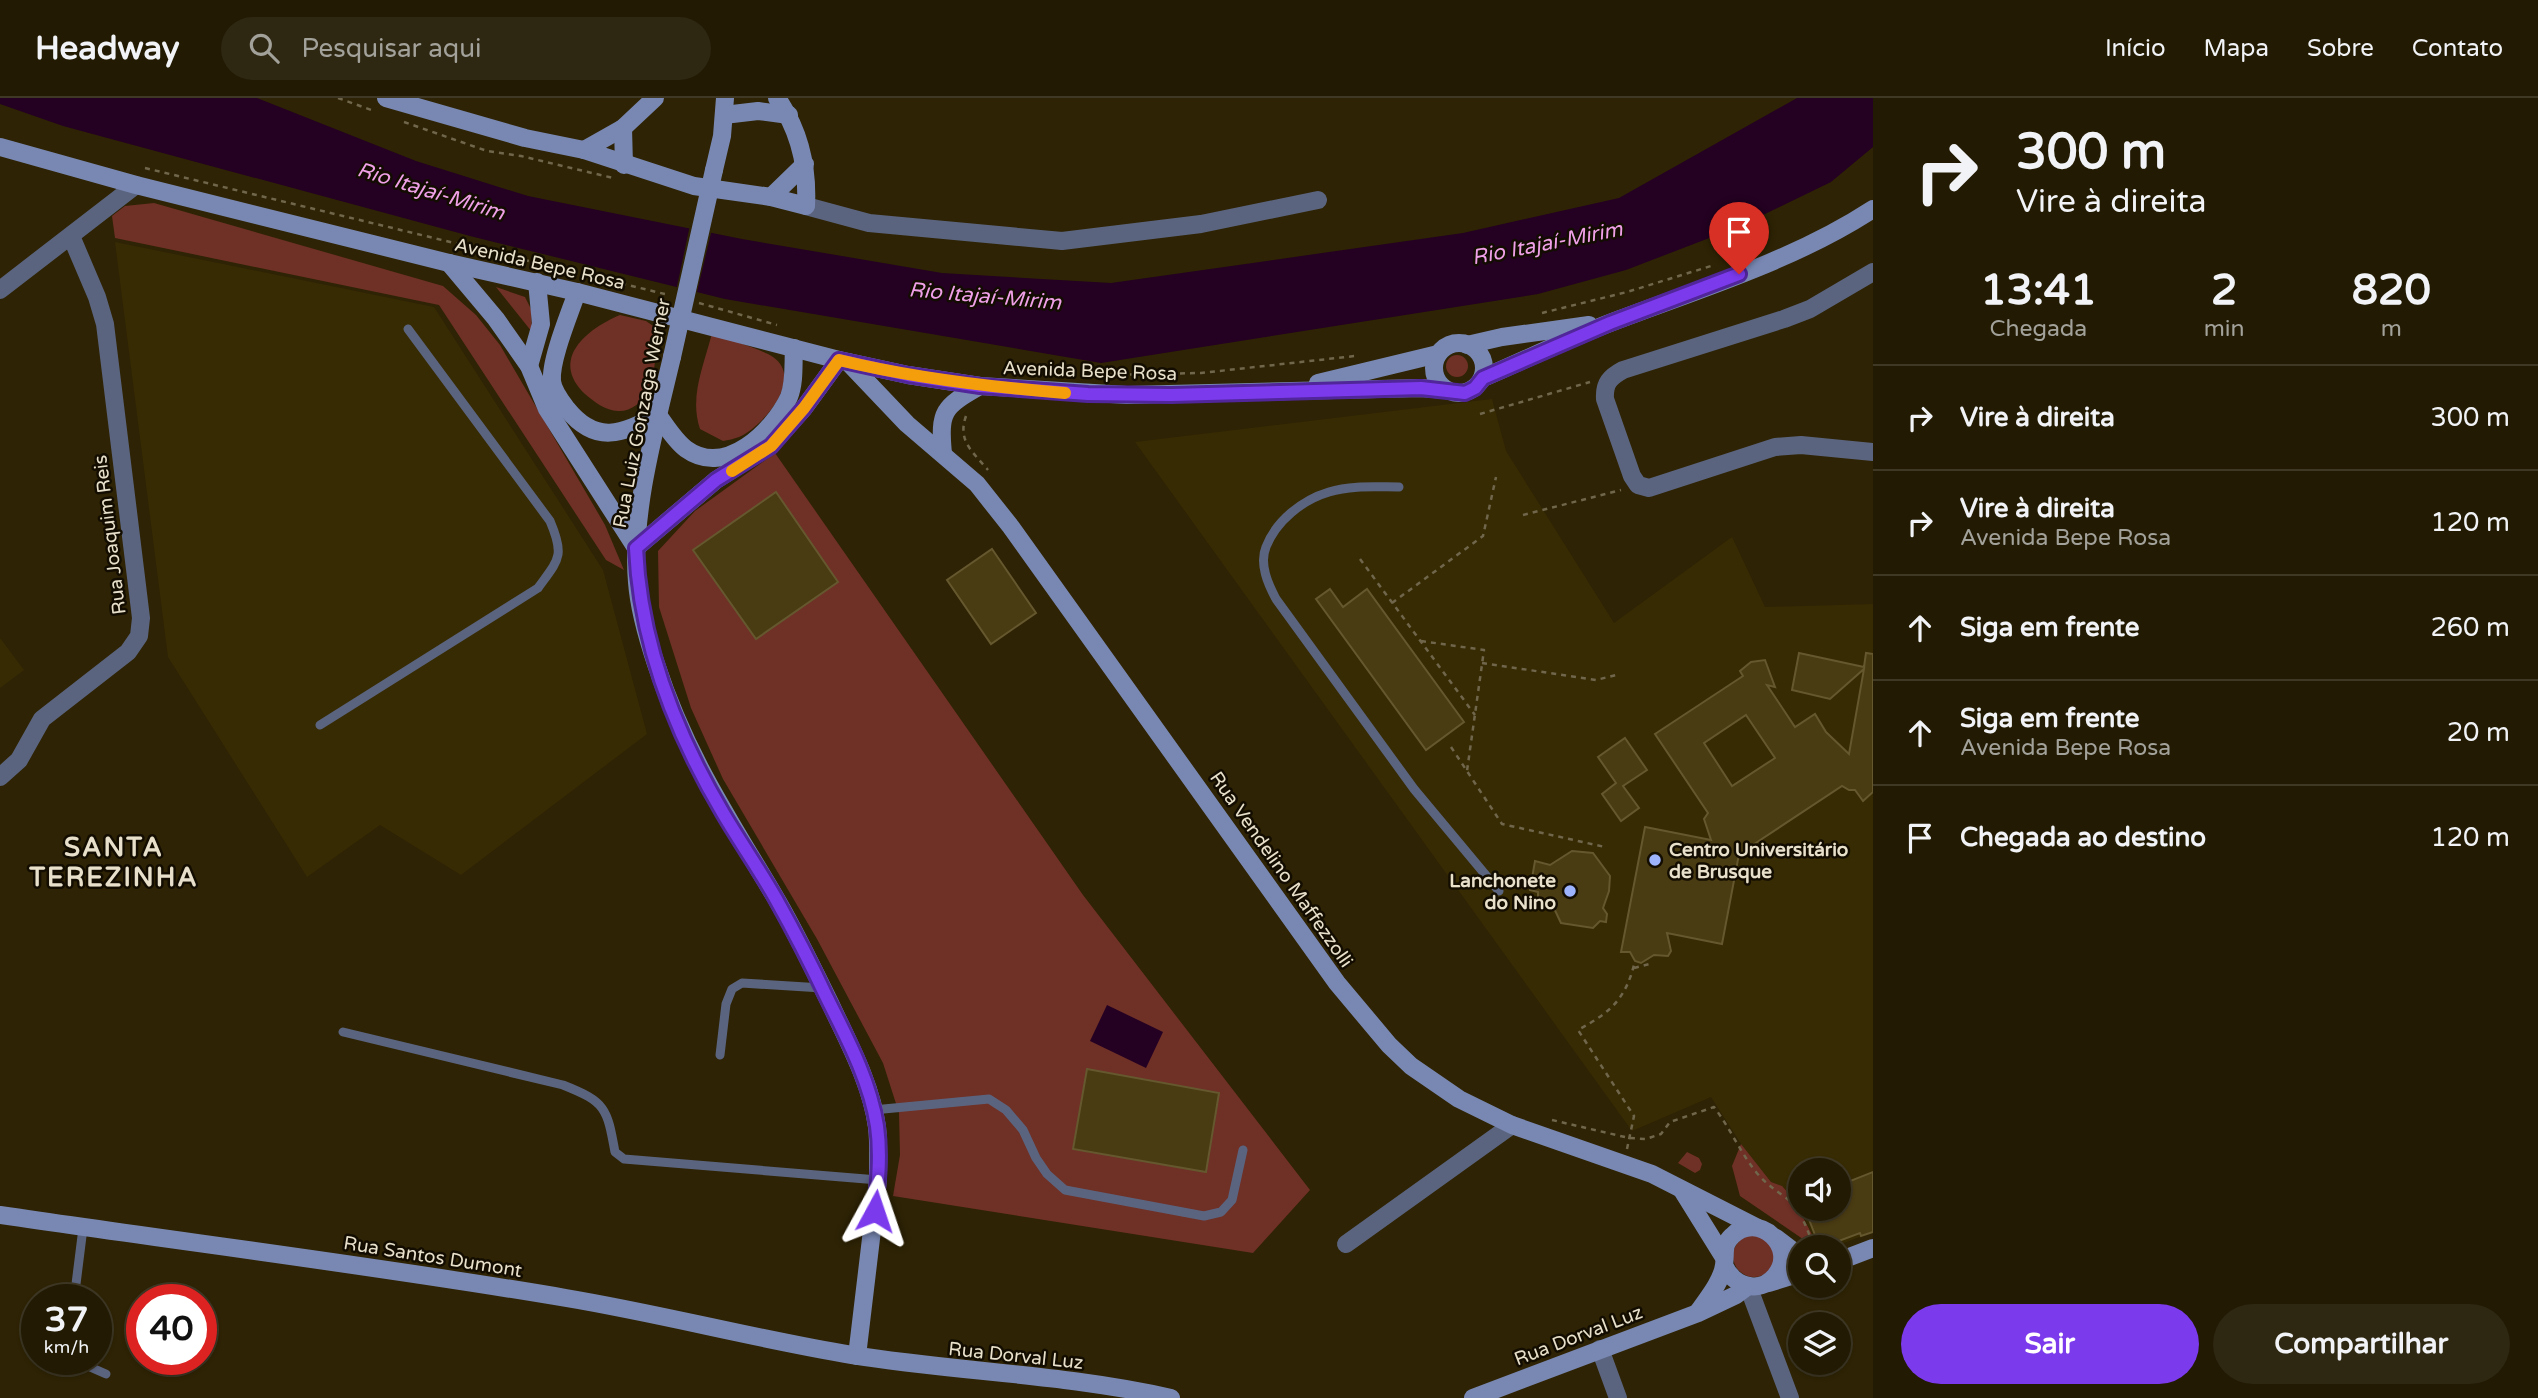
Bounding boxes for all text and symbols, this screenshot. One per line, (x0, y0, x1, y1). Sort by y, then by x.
search box (221, 17, 711, 80)
text: Headway (35, 29, 179, 68)
icon: search (245, 29, 283, 67)
text: Pesquisar aqui (301, 33, 482, 64)
text: Início (2105, 34, 2166, 63)
text: Mapa (2204, 34, 2269, 63)
text: Sobre (2307, 34, 2374, 63)
text: Contato (2412, 34, 2503, 63)
text: 300 m (2016, 123, 2166, 182)
icon: right (1901, 126, 1992, 217)
water label: Rio Itajaí-Mirim (354, 157, 508, 226)
text: Vire à direita (2016, 183, 2207, 221)
pin (1709, 202, 1769, 274)
icon: arrive (1720, 213, 1758, 251)
water label: Rio Itajaí-Mirim (1470, 217, 1625, 270)
street label: Avenida Bepe Rosa (452, 234, 627, 294)
text: 13:41 (1980, 265, 2097, 316)
text: 2 (2211, 265, 2237, 316)
text: 820 (2352, 265, 2431, 316)
water label: Rio Itajaí-Mirim (908, 277, 1063, 316)
street label: Rua Luiz Gonzaga Werner (609, 296, 675, 530)
text: Chegada (1989, 315, 2087, 343)
text: min (2204, 315, 2245, 343)
text: m (2381, 315, 2402, 343)
street label: Avenida Bepe Rosa (1002, 357, 1178, 385)
icon: right (1901, 399, 1939, 437)
text: Vire à direita (1960, 402, 2115, 433)
text: 300 m (2430, 402, 2510, 433)
street label: Rua Joaquim Reis (89, 454, 131, 616)
text: Vire à direita (1960, 493, 2115, 524)
icon: right (1901, 504, 1939, 542)
text: 120 m (2430, 507, 2510, 538)
text: Avenida Bepe Rosa (1960, 524, 2171, 552)
icon: ahead (1901, 609, 1939, 647)
text: Siga em frente (1960, 612, 2140, 643)
text: 260 m (2430, 612, 2510, 643)
text: Siga em frente (1960, 703, 2140, 734)
icon: ahead (1901, 714, 1939, 752)
text: 20 m (2447, 717, 2510, 748)
text: Avenida Bepe Rosa (1960, 734, 2171, 762)
street label: Rua Vendelino Maffezzolli (1205, 767, 1357, 972)
icon: arrive (1901, 819, 1939, 857)
text: Chegada ao destino (1960, 822, 2206, 853)
text: 120 m (2430, 822, 2510, 853)
district label: SANTA TEREZINHA (28, 832, 199, 893)
place label: Centro Universitário de Brusque (1669, 839, 1848, 884)
marker: Centro Universitário de Brusque (1647, 852, 1663, 868)
place label: Lanchonete do Nino (1449, 870, 1556, 914)
marker: Lanchonete do Nino (1562, 883, 1578, 899)
map controls (1788, 1158, 1851, 1375)
button: sound (1788, 1158, 1851, 1221)
position arrow (838, 1174, 912, 1248)
street label: Rua Santos Dumont (342, 1232, 524, 1282)
button: search (1788, 1235, 1851, 1298)
speed limit sign: 40 (126, 1284, 217, 1375)
text: 37 (45, 1299, 88, 1341)
street label: Rua Dorval Luz (1511, 1301, 1646, 1371)
button: Sair (1901, 1304, 2199, 1384)
button: Compartilhar (2213, 1304, 2510, 1384)
button: layers (1788, 1312, 1851, 1375)
text: km/h (44, 1336, 89, 1358)
street label: Rua Dorval Luz (947, 1338, 1085, 1374)

